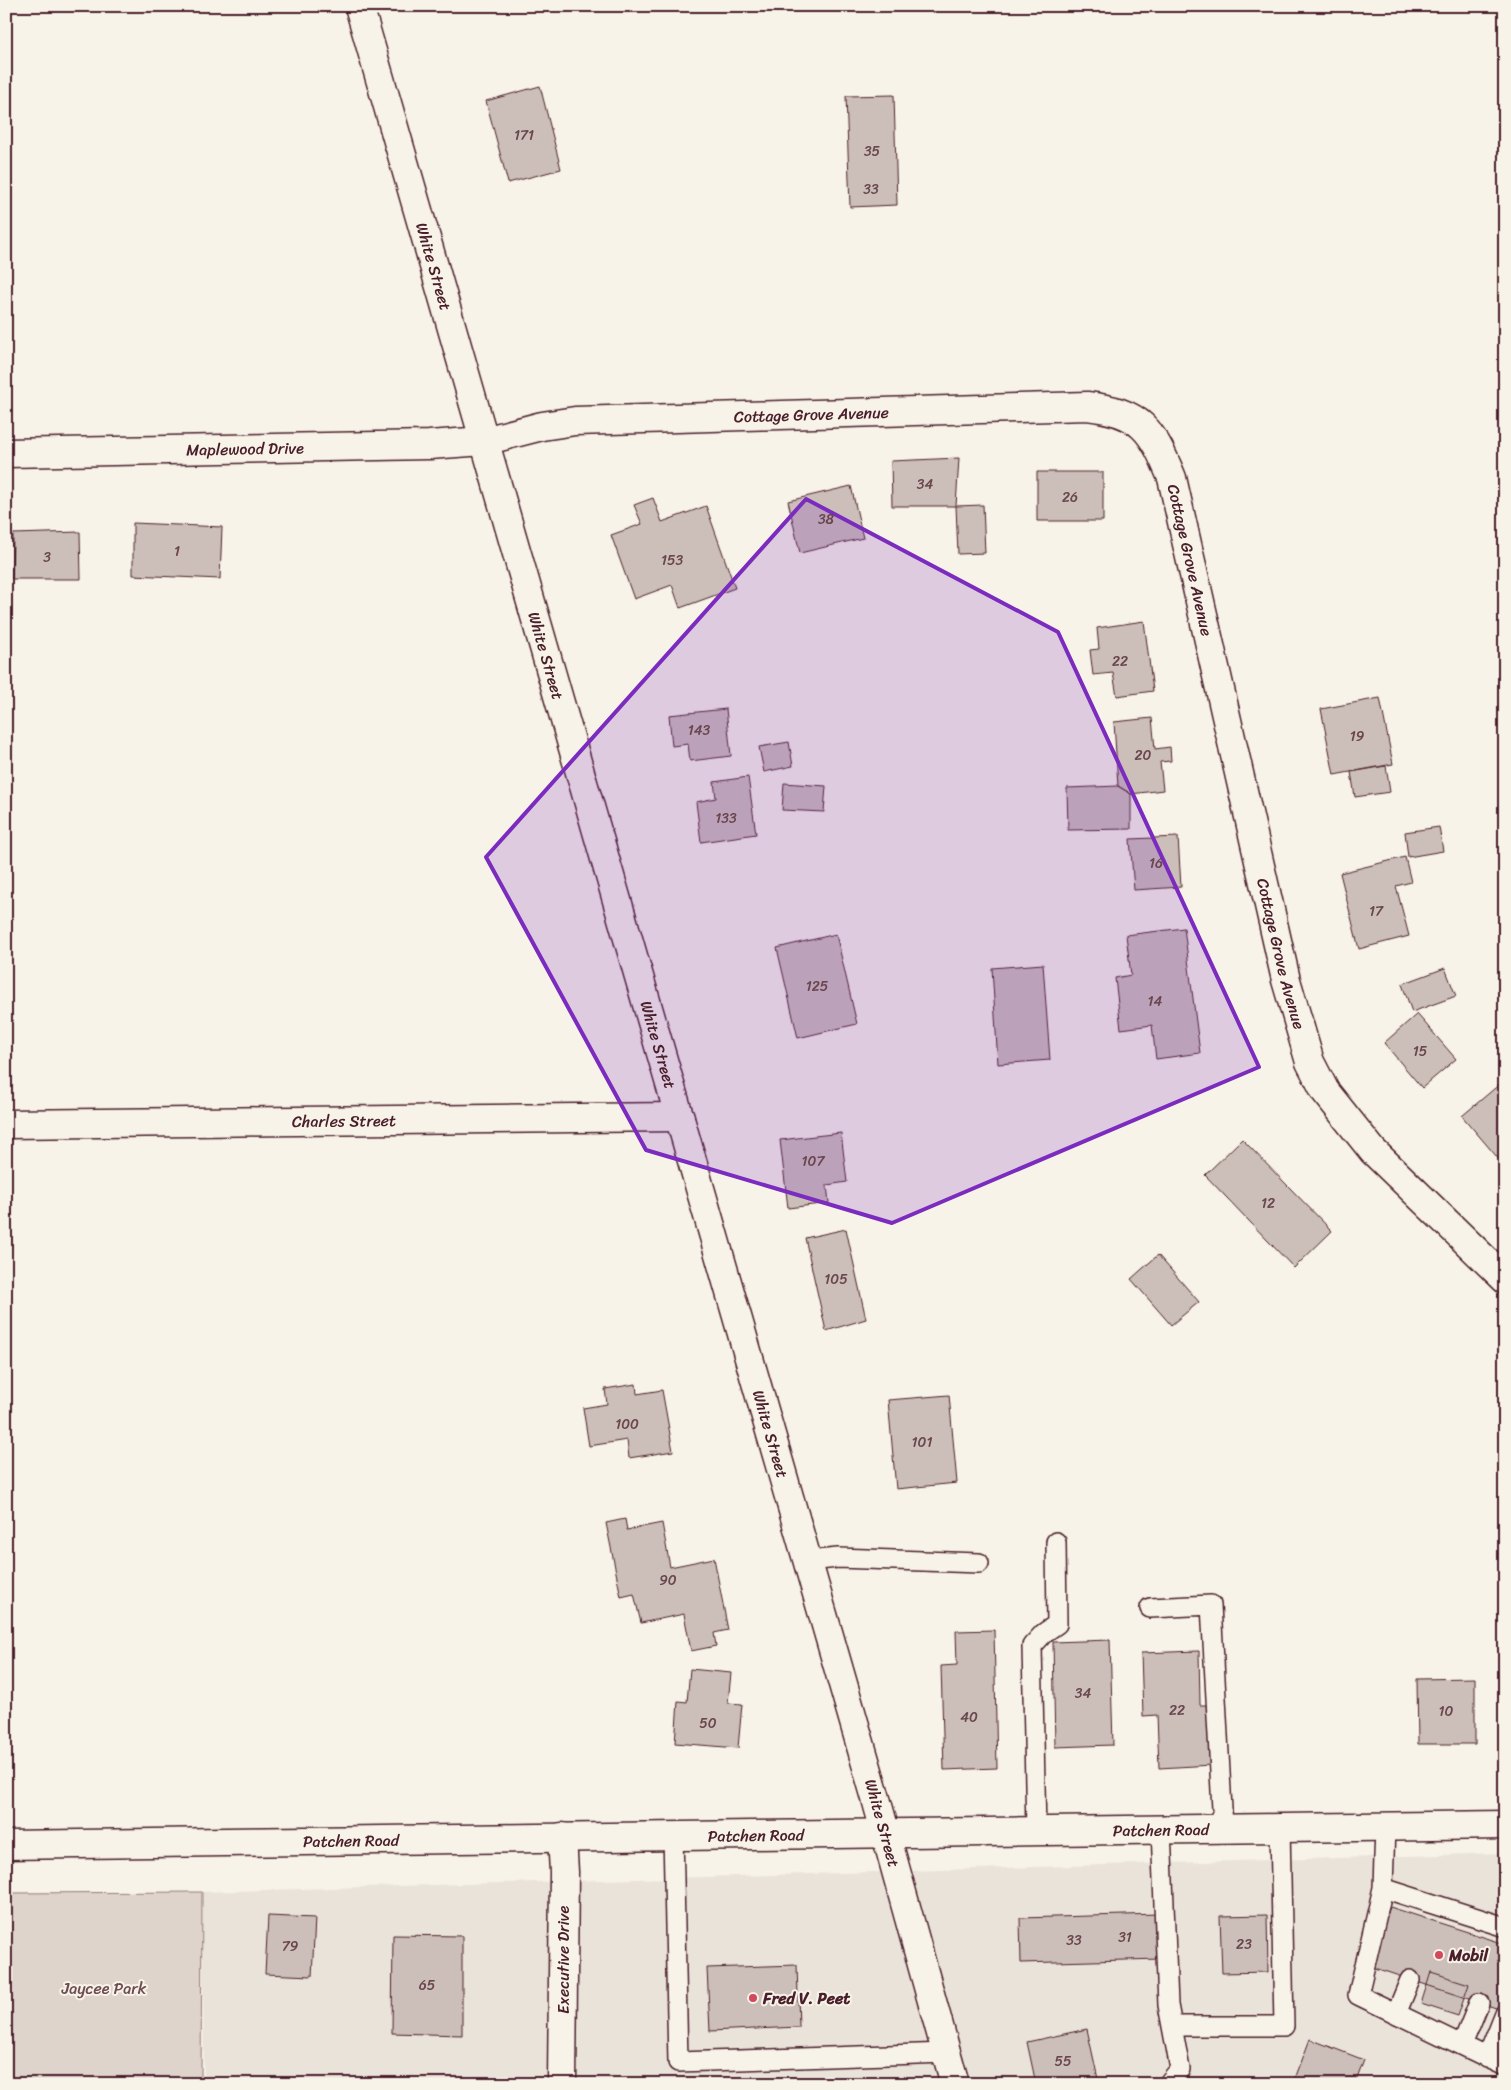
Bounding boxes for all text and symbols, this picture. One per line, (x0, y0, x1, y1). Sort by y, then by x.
house number: 171 (514, 123, 534, 148)
house number: 35 (864, 139, 881, 164)
house number: 33 (863, 177, 879, 202)
street label: White Street (407, 219, 460, 314)
street label: Cottage Grove Avenue (734, 398, 889, 431)
street label: Maplewood Drive (186, 433, 304, 465)
house number: 34 (917, 472, 933, 497)
street label: Cottage Grove Avenue (1159, 481, 1221, 639)
house number: 26 (1062, 485, 1078, 510)
house number: 38 (818, 507, 835, 532)
house number: 1 (174, 539, 180, 564)
house number: 3 (43, 545, 51, 570)
house number: 153 (661, 548, 683, 573)
street label: White Street (519, 608, 572, 703)
house number: 22 (1112, 649, 1128, 674)
house number: 143 (688, 718, 711, 743)
house number: 19 (1350, 724, 1365, 749)
house number: 20 (1135, 743, 1152, 768)
house number: 133 (715, 806, 737, 831)
house number: 16 (1149, 851, 1163, 876)
street label: Cottage Grove Avenue (1248, 875, 1314, 1033)
house number: 17 (1369, 899, 1384, 924)
house number: 125 (806, 974, 829, 999)
house number: 14 (1148, 989, 1163, 1014)
street label: White Street (632, 997, 685, 1092)
house number: 15 (1413, 1039, 1428, 1064)
street label: Charles Street (292, 1106, 396, 1136)
house number: 107 (802, 1149, 825, 1174)
house number: 12 (1261, 1191, 1275, 1216)
house number: 105 (824, 1267, 848, 1292)
street label: White Street (744, 1386, 797, 1481)
house number: 100 (615, 1412, 639, 1437)
house number: 101 (912, 1430, 932, 1455)
house number: 90 (659, 1568, 677, 1593)
house number: 34 (1075, 1681, 1091, 1706)
house number: 22 (1169, 1698, 1185, 1723)
house number: 10 (1439, 1699, 1454, 1724)
house number: 40 (960, 1705, 978, 1730)
house number: 50 (699, 1711, 717, 1736)
street label: White Street (856, 1776, 908, 1871)
street label: Patchen Road (1113, 1815, 1211, 1845)
street label: Patchen Road (708, 1820, 806, 1851)
street label: Patchen Road (303, 1826, 401, 1856)
street label: Executive Drive (549, 1906, 578, 2014)
house number: 31 (1118, 1925, 1132, 1950)
house number: 33 (1066, 1928, 1082, 1953)
house number: 23 (1236, 1932, 1252, 1957)
house number: 79 (282, 1934, 299, 1959)
place label: Mobil (1448, 1941, 1489, 1970)
marker: Mobil (1433, 1949, 1445, 1961)
house number: 65 (419, 1973, 436, 1998)
park label: Jaycee Park (61, 1974, 147, 2003)
place label: Fred V. Peet (762, 1984, 850, 2013)
marker: Fred V. Peet (747, 1992, 759, 2004)
house number: 55 (1054, 2049, 1072, 2074)

